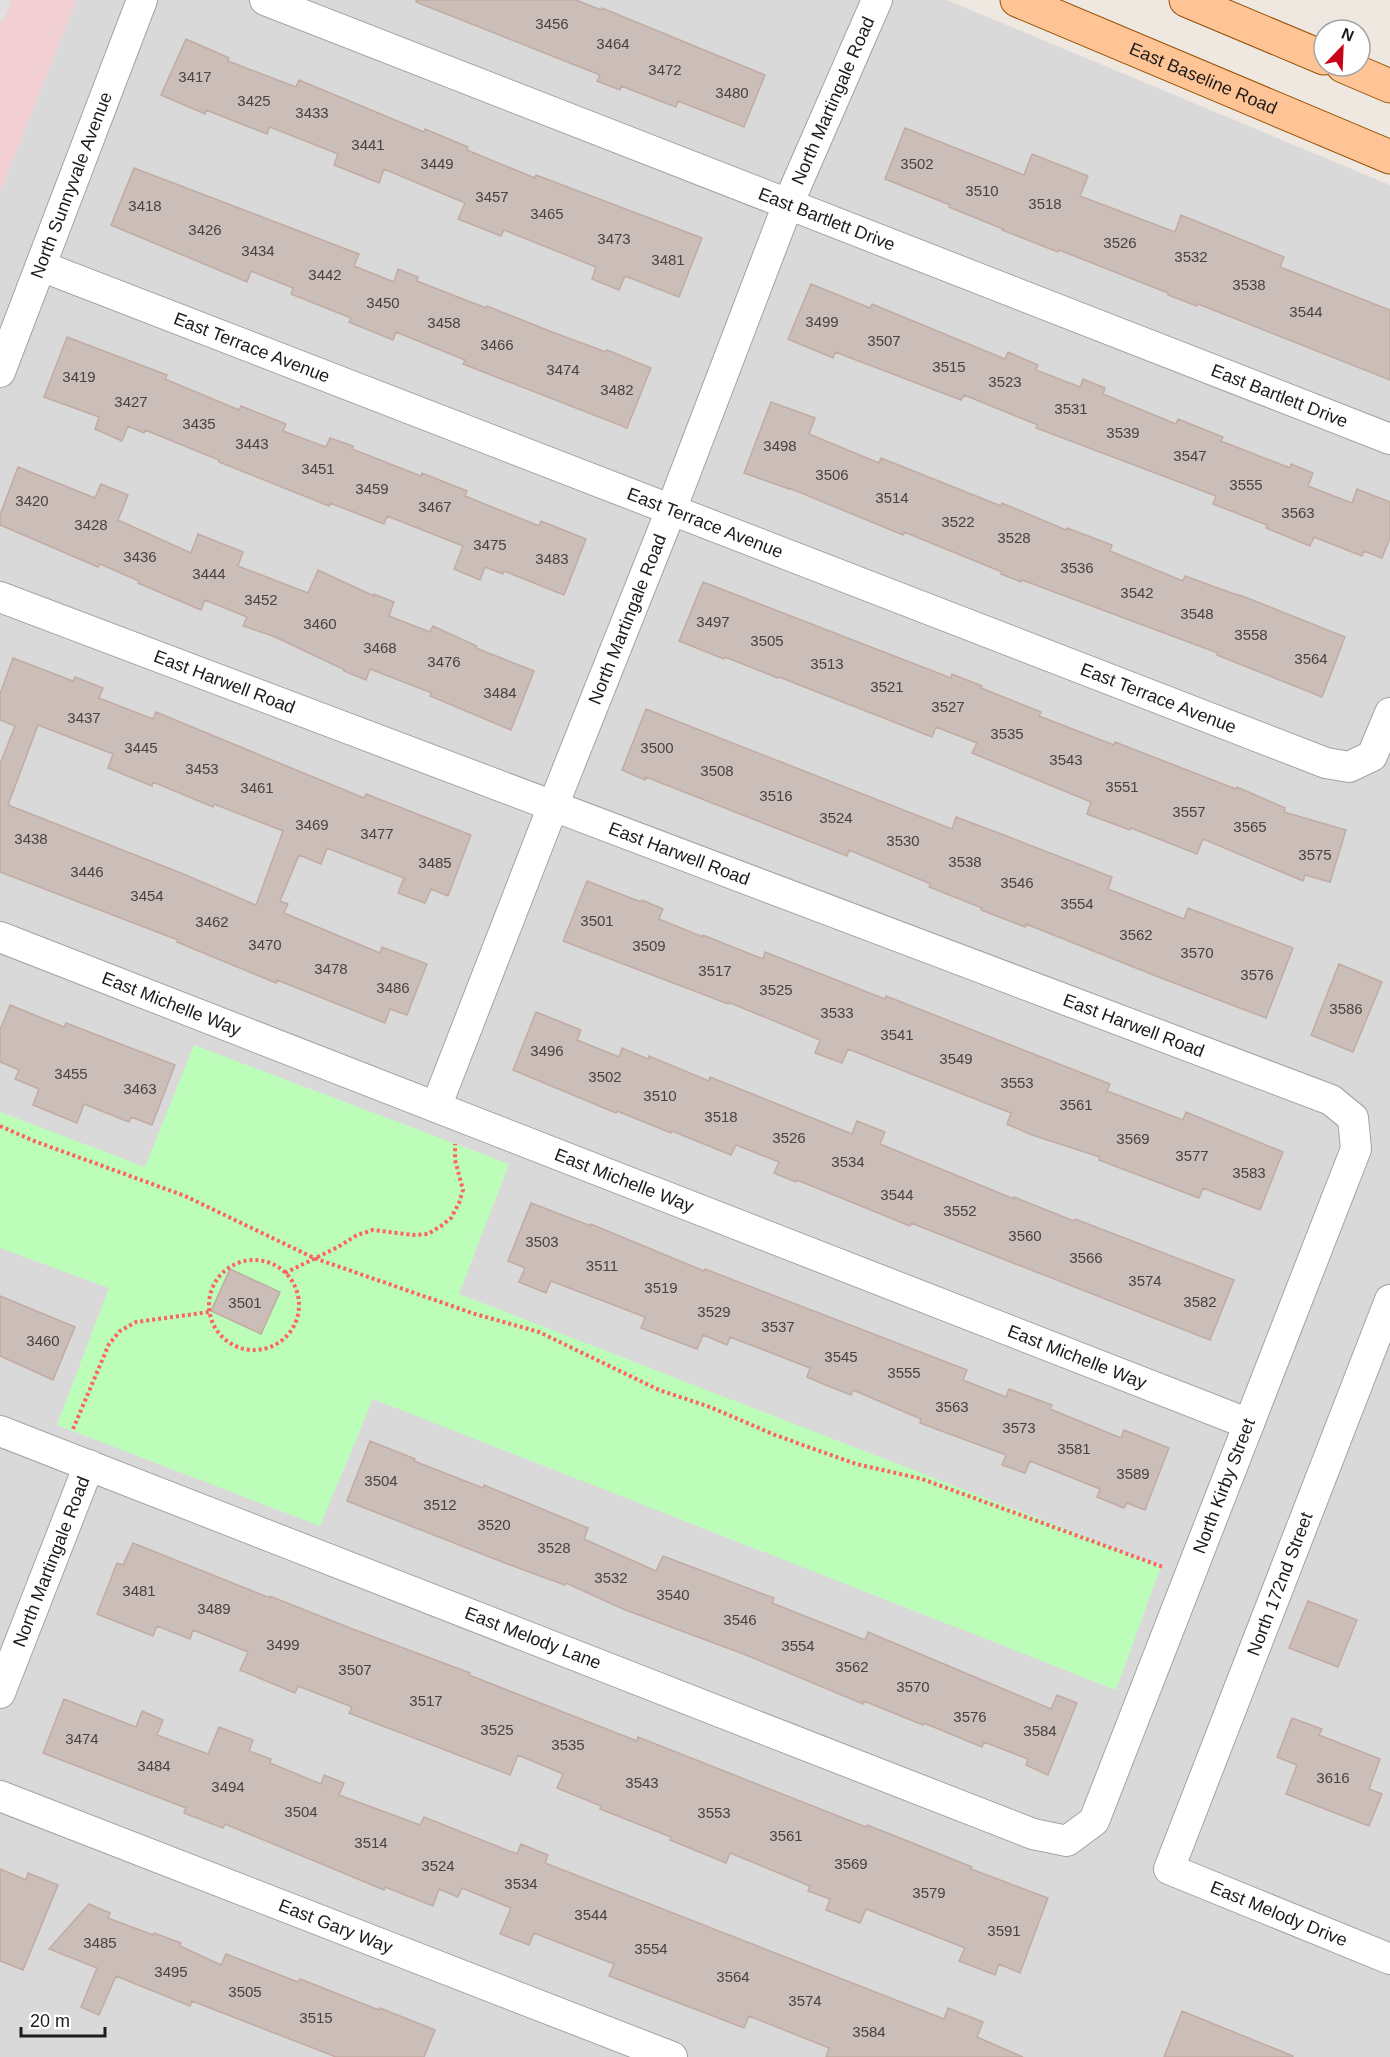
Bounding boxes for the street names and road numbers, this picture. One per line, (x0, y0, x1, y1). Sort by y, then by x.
street label: North Martingale Road (788, 14, 879, 188)
street label: East Baseline Road (1126, 38, 1280, 118)
street label: North Sunnyvale Avenue (27, 89, 116, 281)
street label: East Bartlett Drive (755, 184, 898, 255)
street label: East Terrace Avenue (171, 308, 333, 387)
street label: East Bartlett Drive (1208, 360, 1351, 432)
street label: East Terrace Avenue (624, 484, 786, 562)
street label: North Martingale Road (585, 531, 670, 707)
street label: East Harwell Road (151, 646, 298, 718)
street label: East Terrace Avenue (1078, 659, 1239, 737)
street label: East Harwell Road (606, 818, 752, 889)
street label: East Michelle Way (99, 968, 244, 1040)
street label: East Harwell Road (1060, 990, 1207, 1061)
street label: East Michelle Way (552, 1144, 697, 1216)
street label: East Michelle Way (1005, 1321, 1149, 1393)
street label: North Kirby Street (1189, 1416, 1259, 1556)
street label: North Martingale Road (9, 1474, 94, 1650)
street label: North 172nd Street (1243, 1509, 1317, 1659)
street label: East Melody Lane (462, 1603, 604, 1673)
street label: East Melody Drive (1207, 1877, 1350, 1951)
street label: East Gary Way (276, 1895, 395, 1957)

